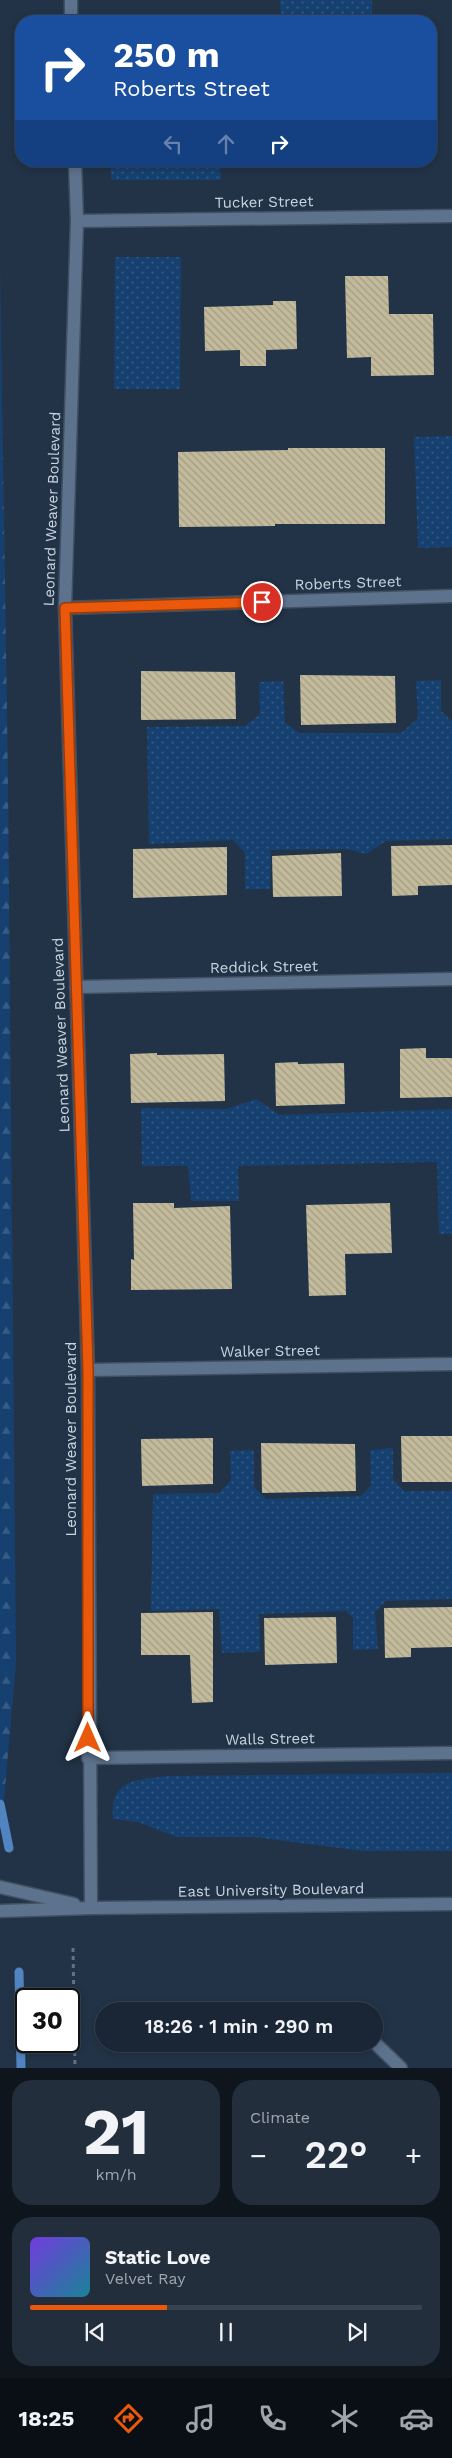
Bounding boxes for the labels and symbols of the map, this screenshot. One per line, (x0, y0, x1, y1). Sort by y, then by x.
street label: Tucker Street (215, 192, 314, 212)
street label: Leonard Weaver Boulevard (40, 411, 64, 607)
street label: Roberts Street (294, 572, 402, 594)
pin (241, 581, 283, 623)
street label: Leonard Weaver Boulevard (49, 937, 73, 1133)
street label: Reddick Street (210, 957, 319, 977)
street label: Walker Street (220, 1341, 321, 1361)
street label: Leonard Weaver Boulevard (62, 1342, 80, 1536)
position arrow (61, 1711, 113, 1763)
street label: Walls Street (225, 1729, 316, 1749)
street label: East University Boulevard (178, 1879, 364, 1901)
speed limit sign: 30 (15, 1988, 80, 2053)

